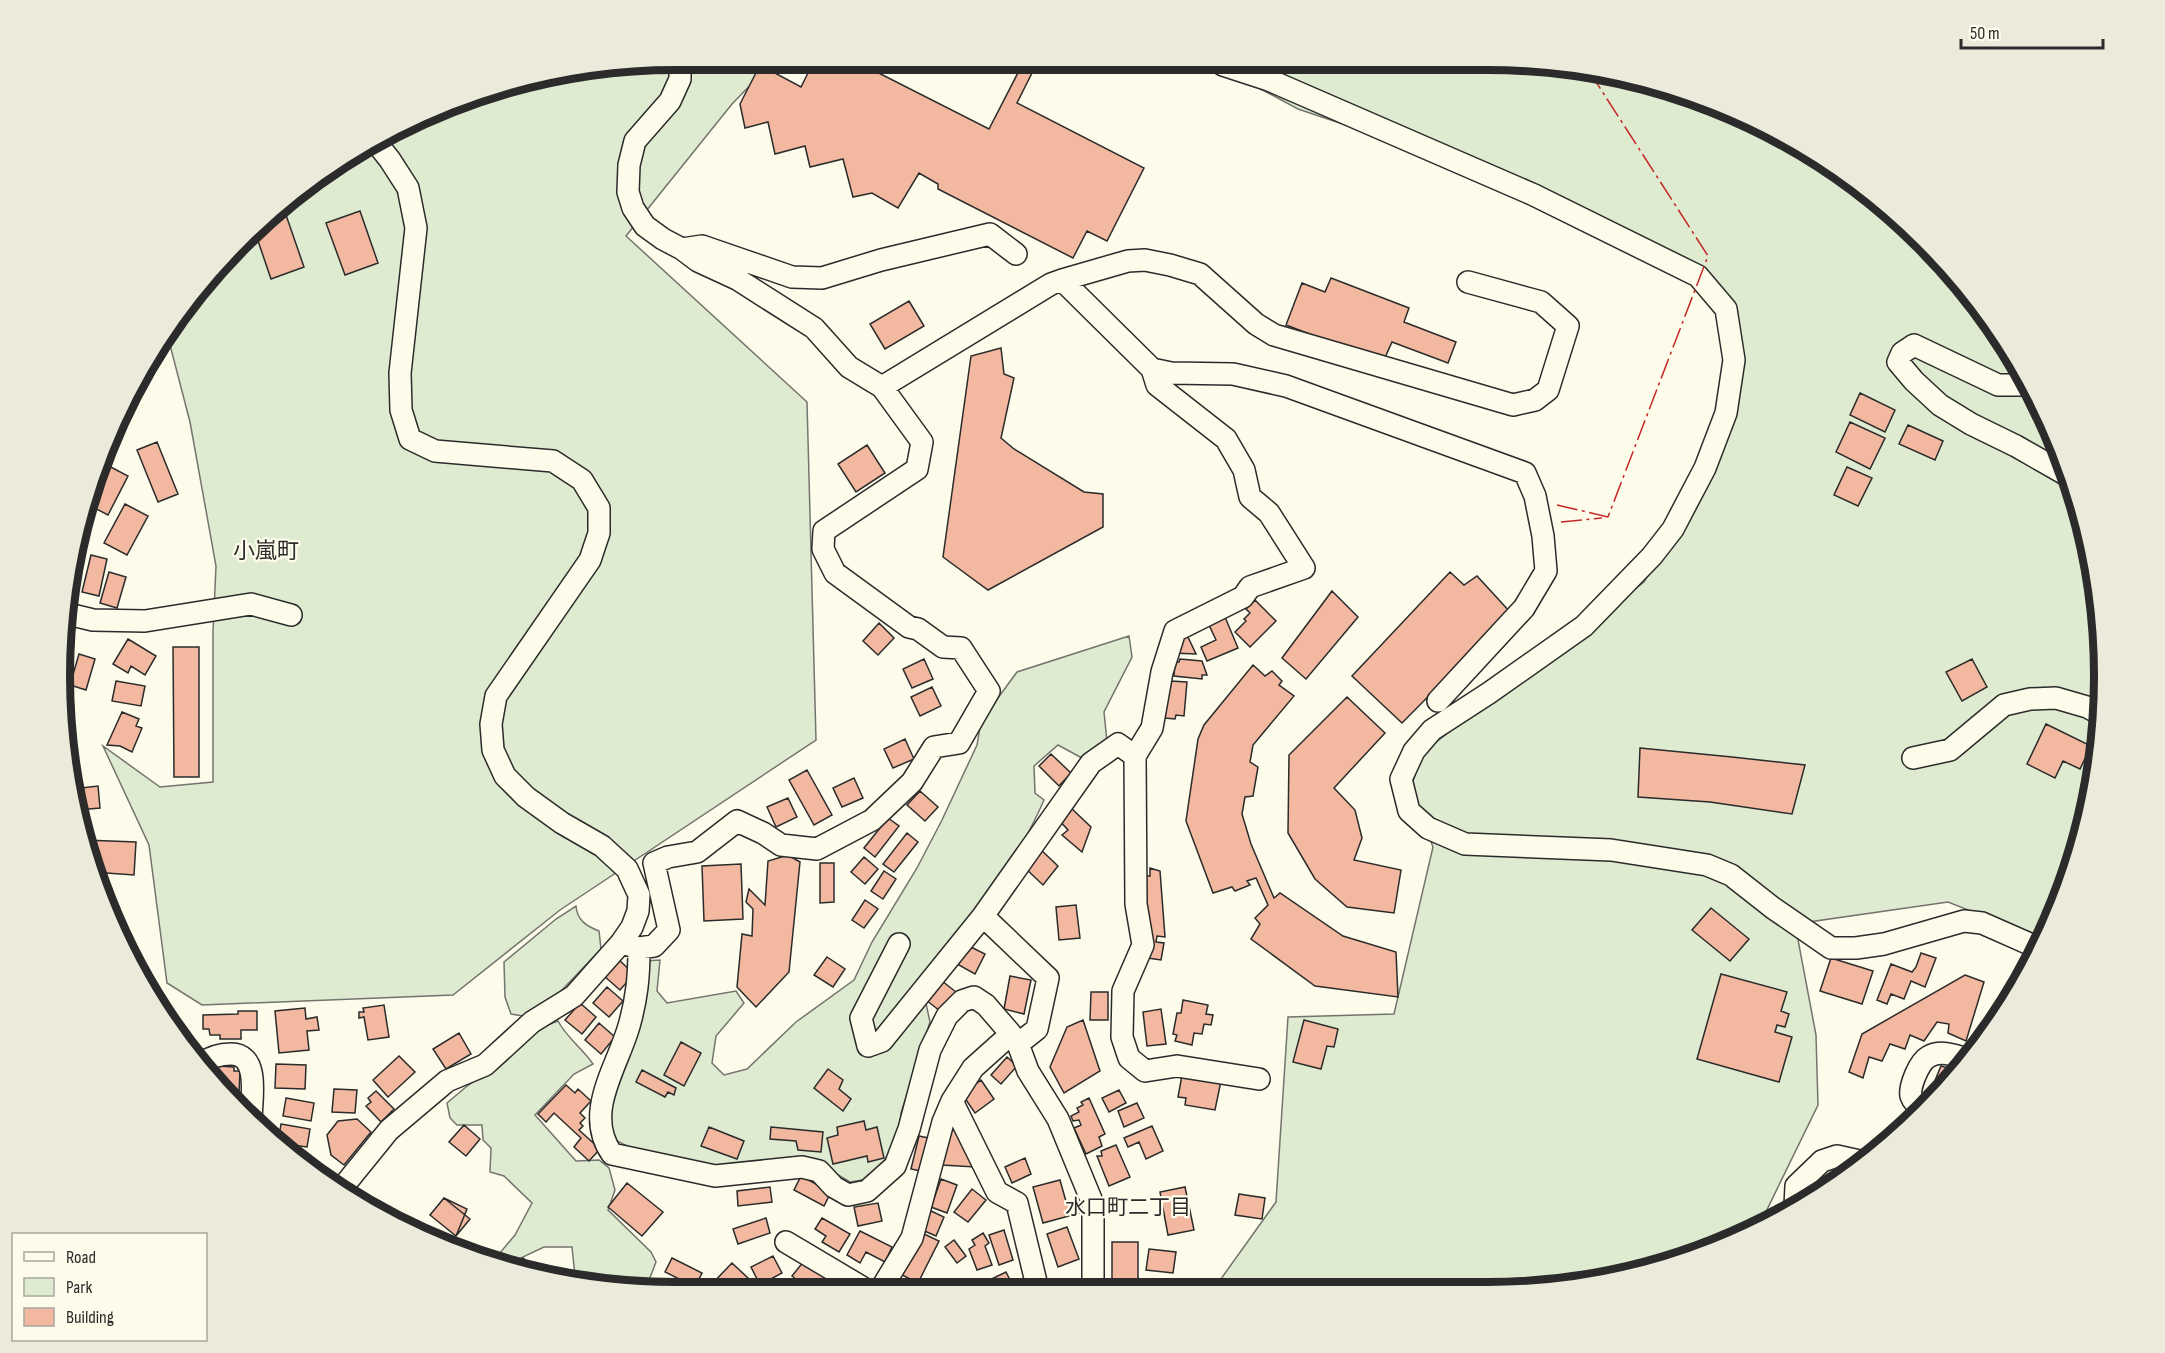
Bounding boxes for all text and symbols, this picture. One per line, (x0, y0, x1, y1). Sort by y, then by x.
scale bar (1961, 12, 2104, 50)
text: 50 m (1970, 23, 2000, 44)
district label: 小嵐町 (233, 538, 299, 565)
district label: 水口町二丁目 (1065, 1195, 1191, 1220)
legend (12, 1233, 207, 1341)
text: Road (66, 1247, 96, 1268)
text: Park (66, 1277, 92, 1298)
text: Building (66, 1307, 114, 1328)

